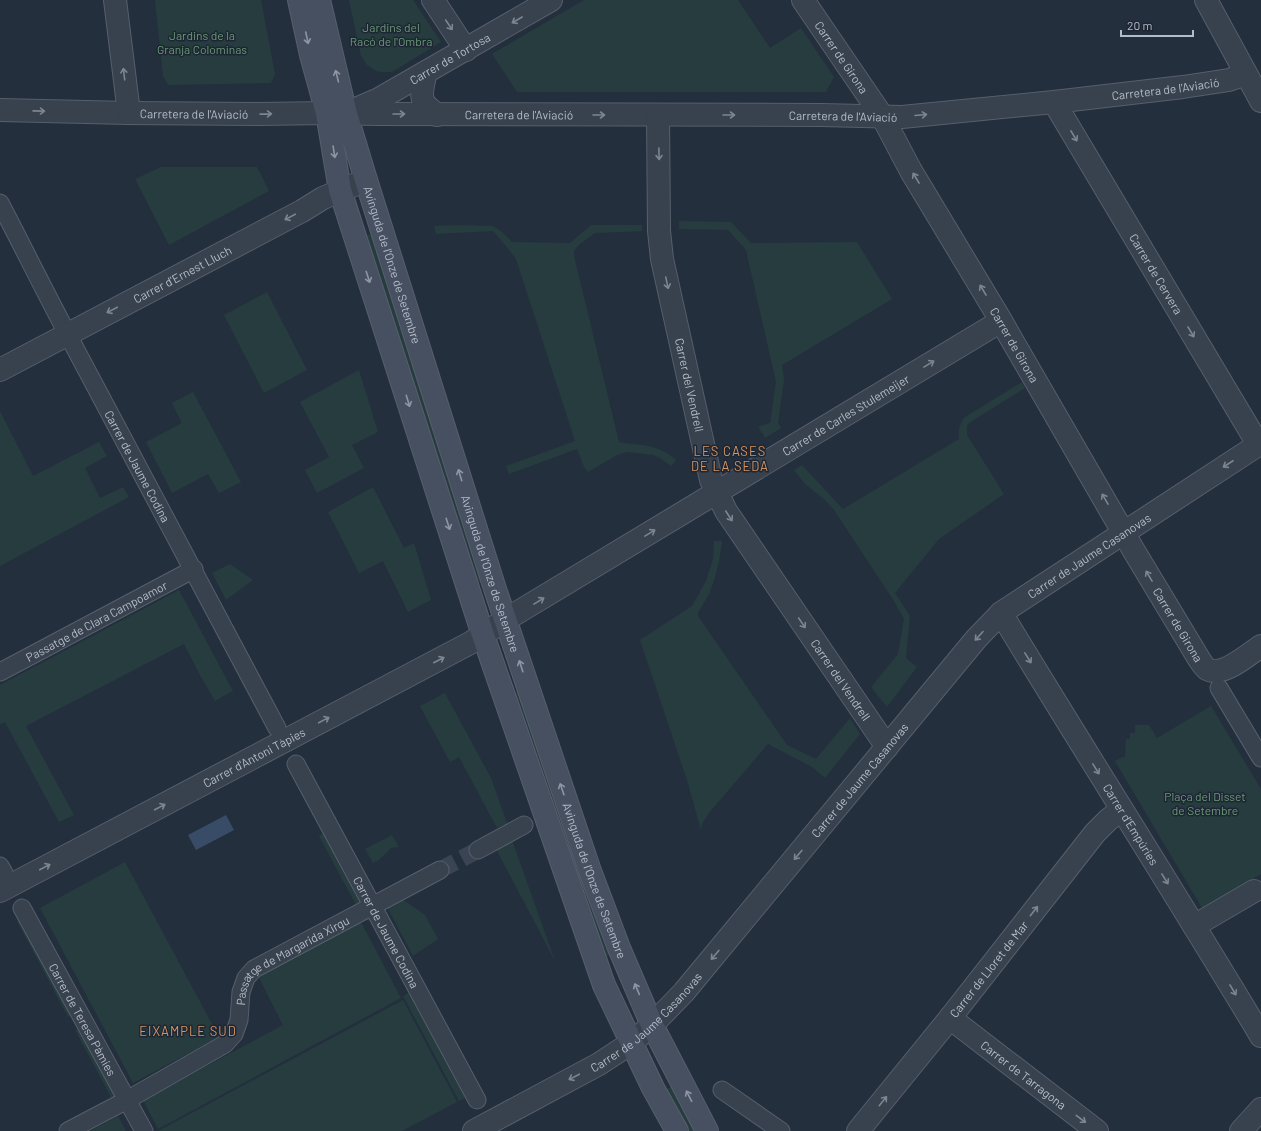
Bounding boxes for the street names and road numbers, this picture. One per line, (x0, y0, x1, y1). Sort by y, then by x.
street label: Carrer de Girona (812, 18, 871, 96)
street label: Carrer de Tortosa (407, 30, 492, 87)
street label: Carretera de l'Aviació (1111, 75, 1220, 102)
street label: Carretera de l'Aviació (140, 106, 248, 121)
street label: Carretera de l'Aviació (465, 107, 573, 121)
street label: Carretera de l'Aviació (789, 108, 897, 124)
street label: Avinguda de l'Onze de Setembre (361, 184, 424, 345)
street label: Carrer de Cervera (1127, 231, 1186, 317)
street label: Carrer d'Ernest Lluch (131, 242, 234, 306)
street label: Carrer de Girona (988, 305, 1042, 385)
street label: Carrer del Vendrell (673, 337, 707, 433)
street label: Carrer de Carles Stulemeijer (780, 371, 912, 458)
street label: Carrer de Jaume Codina (102, 408, 173, 524)
street label: Avinguda de l'Onze de Setembre (459, 493, 523, 654)
street label: Carrer de Jaume Casanovas (1025, 510, 1153, 601)
street label: Passatge de Clara Campoamor (23, 577, 170, 664)
street label: Carrer de Girona (1150, 585, 1206, 664)
street label: Carrer del Vendrell (808, 636, 874, 723)
street label: Carrer de Jaume Casanovas (808, 720, 911, 840)
street label: Carrer d'Antoni Tàpies (200, 724, 308, 790)
street label: Carrer d'Empúries (1101, 781, 1162, 868)
street label: Avinguda de l'Onze de Setembre (560, 801, 630, 960)
street label: Carrer de Jaume Codina (351, 874, 422, 990)
street label: Passatge de Margarida Xirgu (233, 913, 351, 1006)
street label: Carrer de Lloret de Mar (946, 917, 1031, 1020)
street label: Carrer de Teresa Pàmies (47, 961, 119, 1078)
street label: Carrer de Jaume Casanovas (588, 969, 704, 1074)
street label: Carrer de Tarragona (978, 1037, 1069, 1112)

